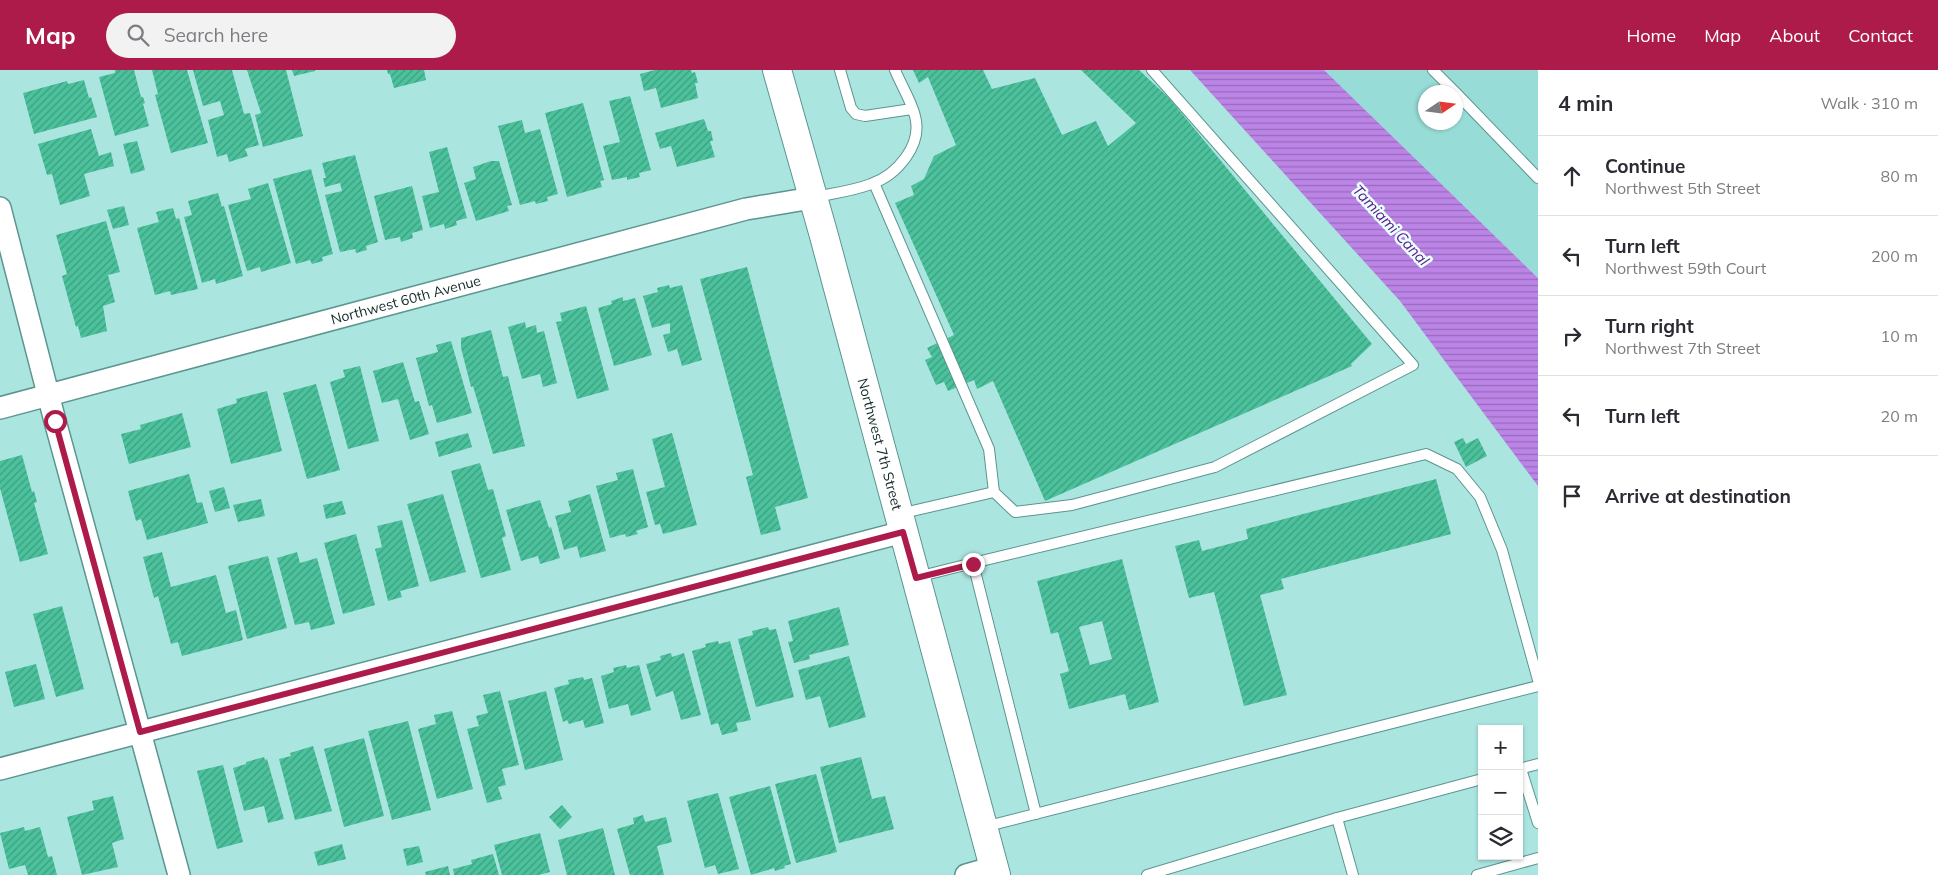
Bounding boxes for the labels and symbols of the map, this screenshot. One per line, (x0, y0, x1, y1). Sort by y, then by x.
north arrow (1418, 85, 1463, 130)
water label: Tamiami Canal (1349, 181, 1434, 270)
street label: Northwest 60th Avenue (329, 271, 483, 328)
street label: Northwest 7th Street (854, 376, 906, 512)
route start (44, 410, 67, 433)
route end (962, 553, 985, 576)

